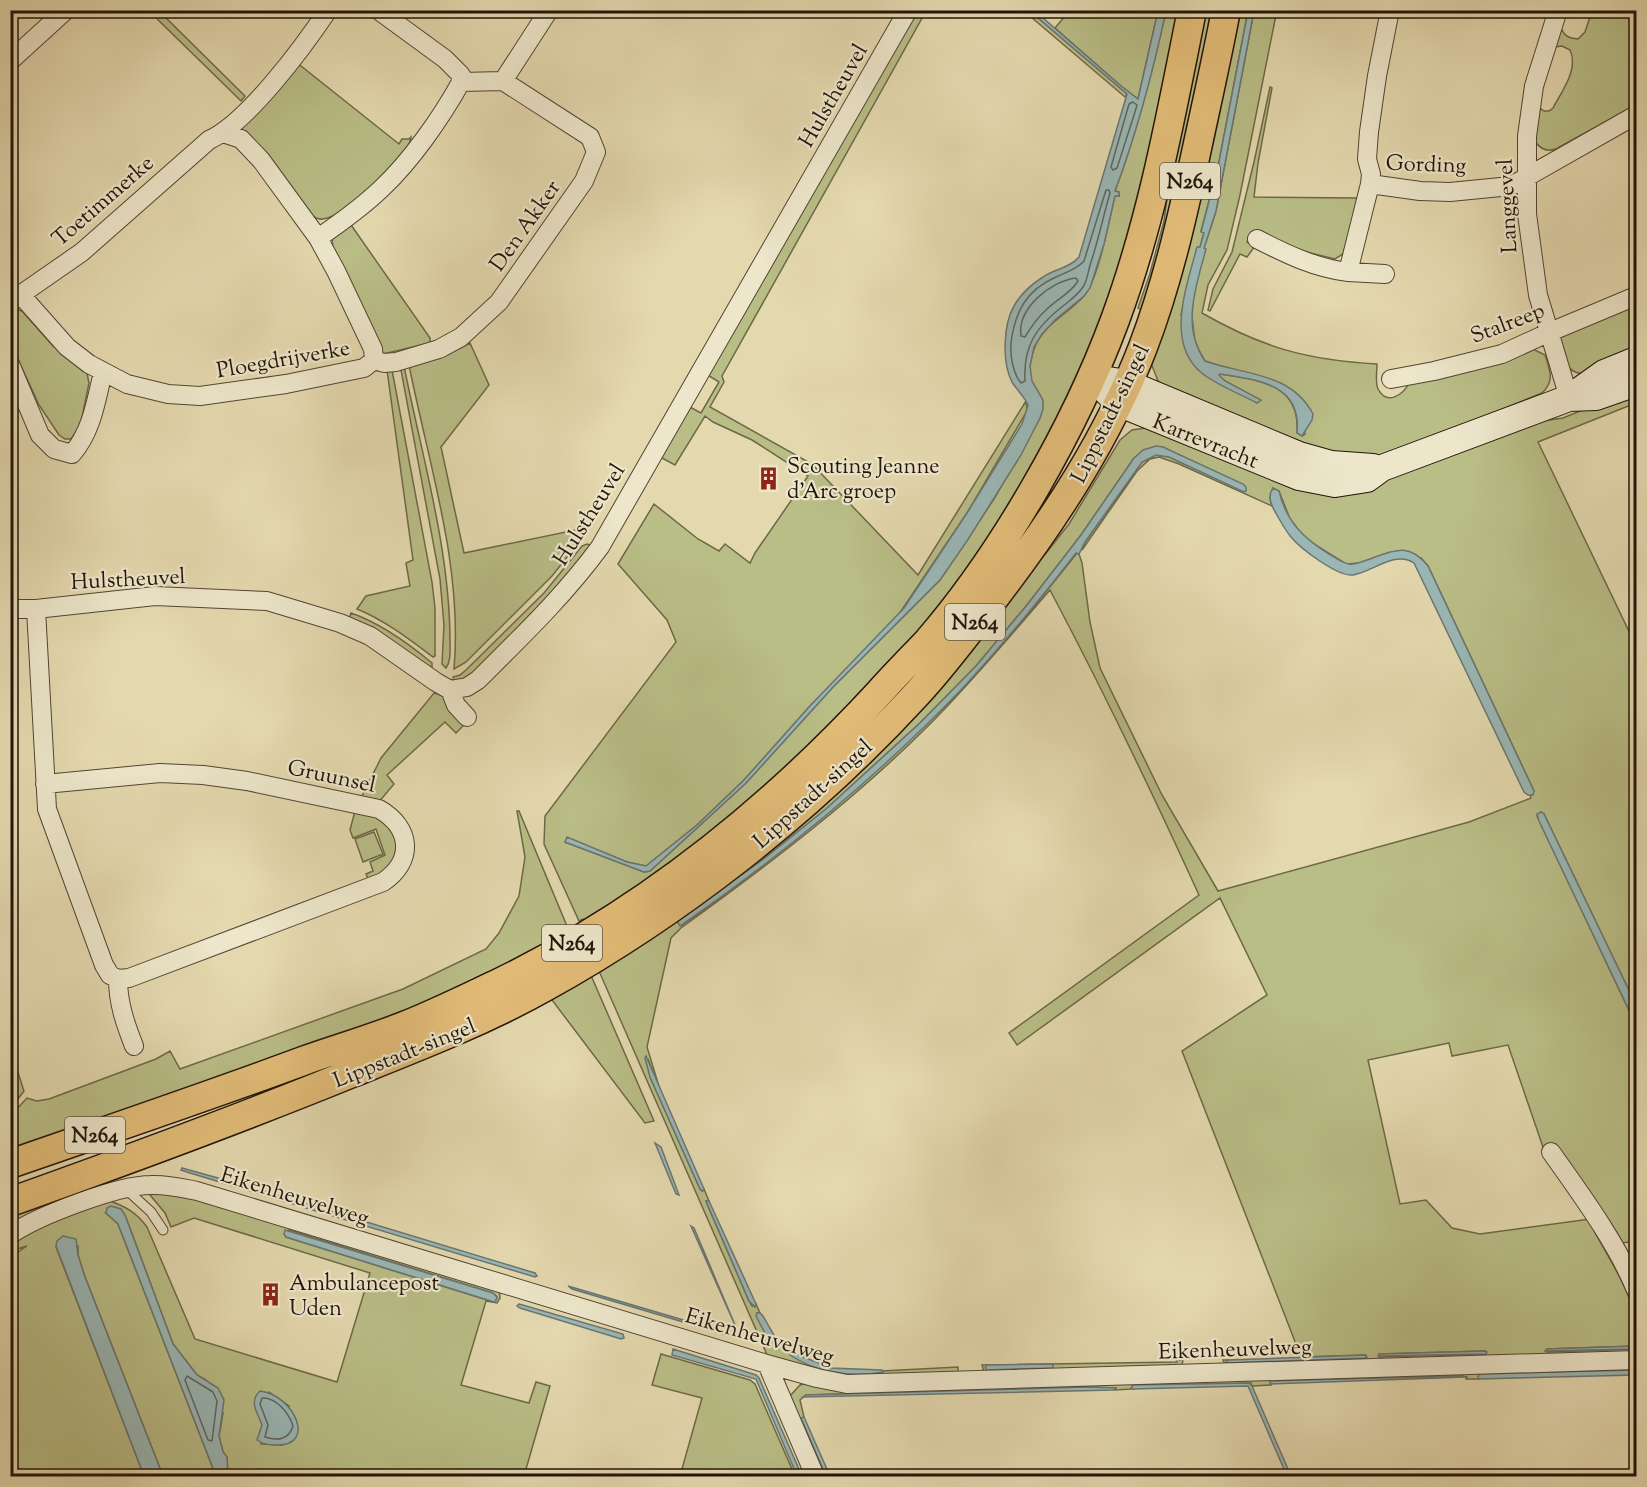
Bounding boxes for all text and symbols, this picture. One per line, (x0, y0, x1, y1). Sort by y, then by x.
street label: Hulstheuvel (792, 39, 877, 154)
street label: Toetimmerke (46, 149, 162, 256)
street label: Gording (1385, 149, 1467, 183)
street label: Langgevel (1491, 158, 1527, 254)
road number: N264 (1160, 163, 1220, 199)
street label: Den Akker (483, 174, 570, 279)
street label: Stalreep (1466, 296, 1550, 354)
street label: Ploegdrijverke (214, 333, 353, 388)
street label: Lippstadt-singel (1064, 339, 1159, 489)
street label: Karrevracht (1147, 407, 1263, 479)
place label: Scouting Jeanne d'Arc groep (787, 452, 940, 509)
street label: Hulstheuvel (546, 458, 635, 573)
building icon: Scouting Jeanne d'Arc groep (756, 465, 782, 491)
street label: Hulstheuvel (70, 562, 186, 600)
road number: N264 (945, 604, 1005, 640)
street label: Lippstadt-singel (747, 733, 881, 858)
street label: Gruunsel (284, 753, 378, 803)
road number: N264 (542, 925, 602, 961)
street label: Lippstadt-singel (329, 1012, 481, 1098)
road number: N264 (65, 1117, 125, 1153)
street label: Eikenheuvelweg (216, 1160, 373, 1236)
place label: Ambulancepost Uden (289, 1269, 439, 1326)
building icon: Ambulancepost Uden (258, 1282, 284, 1308)
street label: Eikenheuvelweg (681, 1301, 838, 1375)
street label: Eikenheuvelweg (1158, 1332, 1313, 1370)

